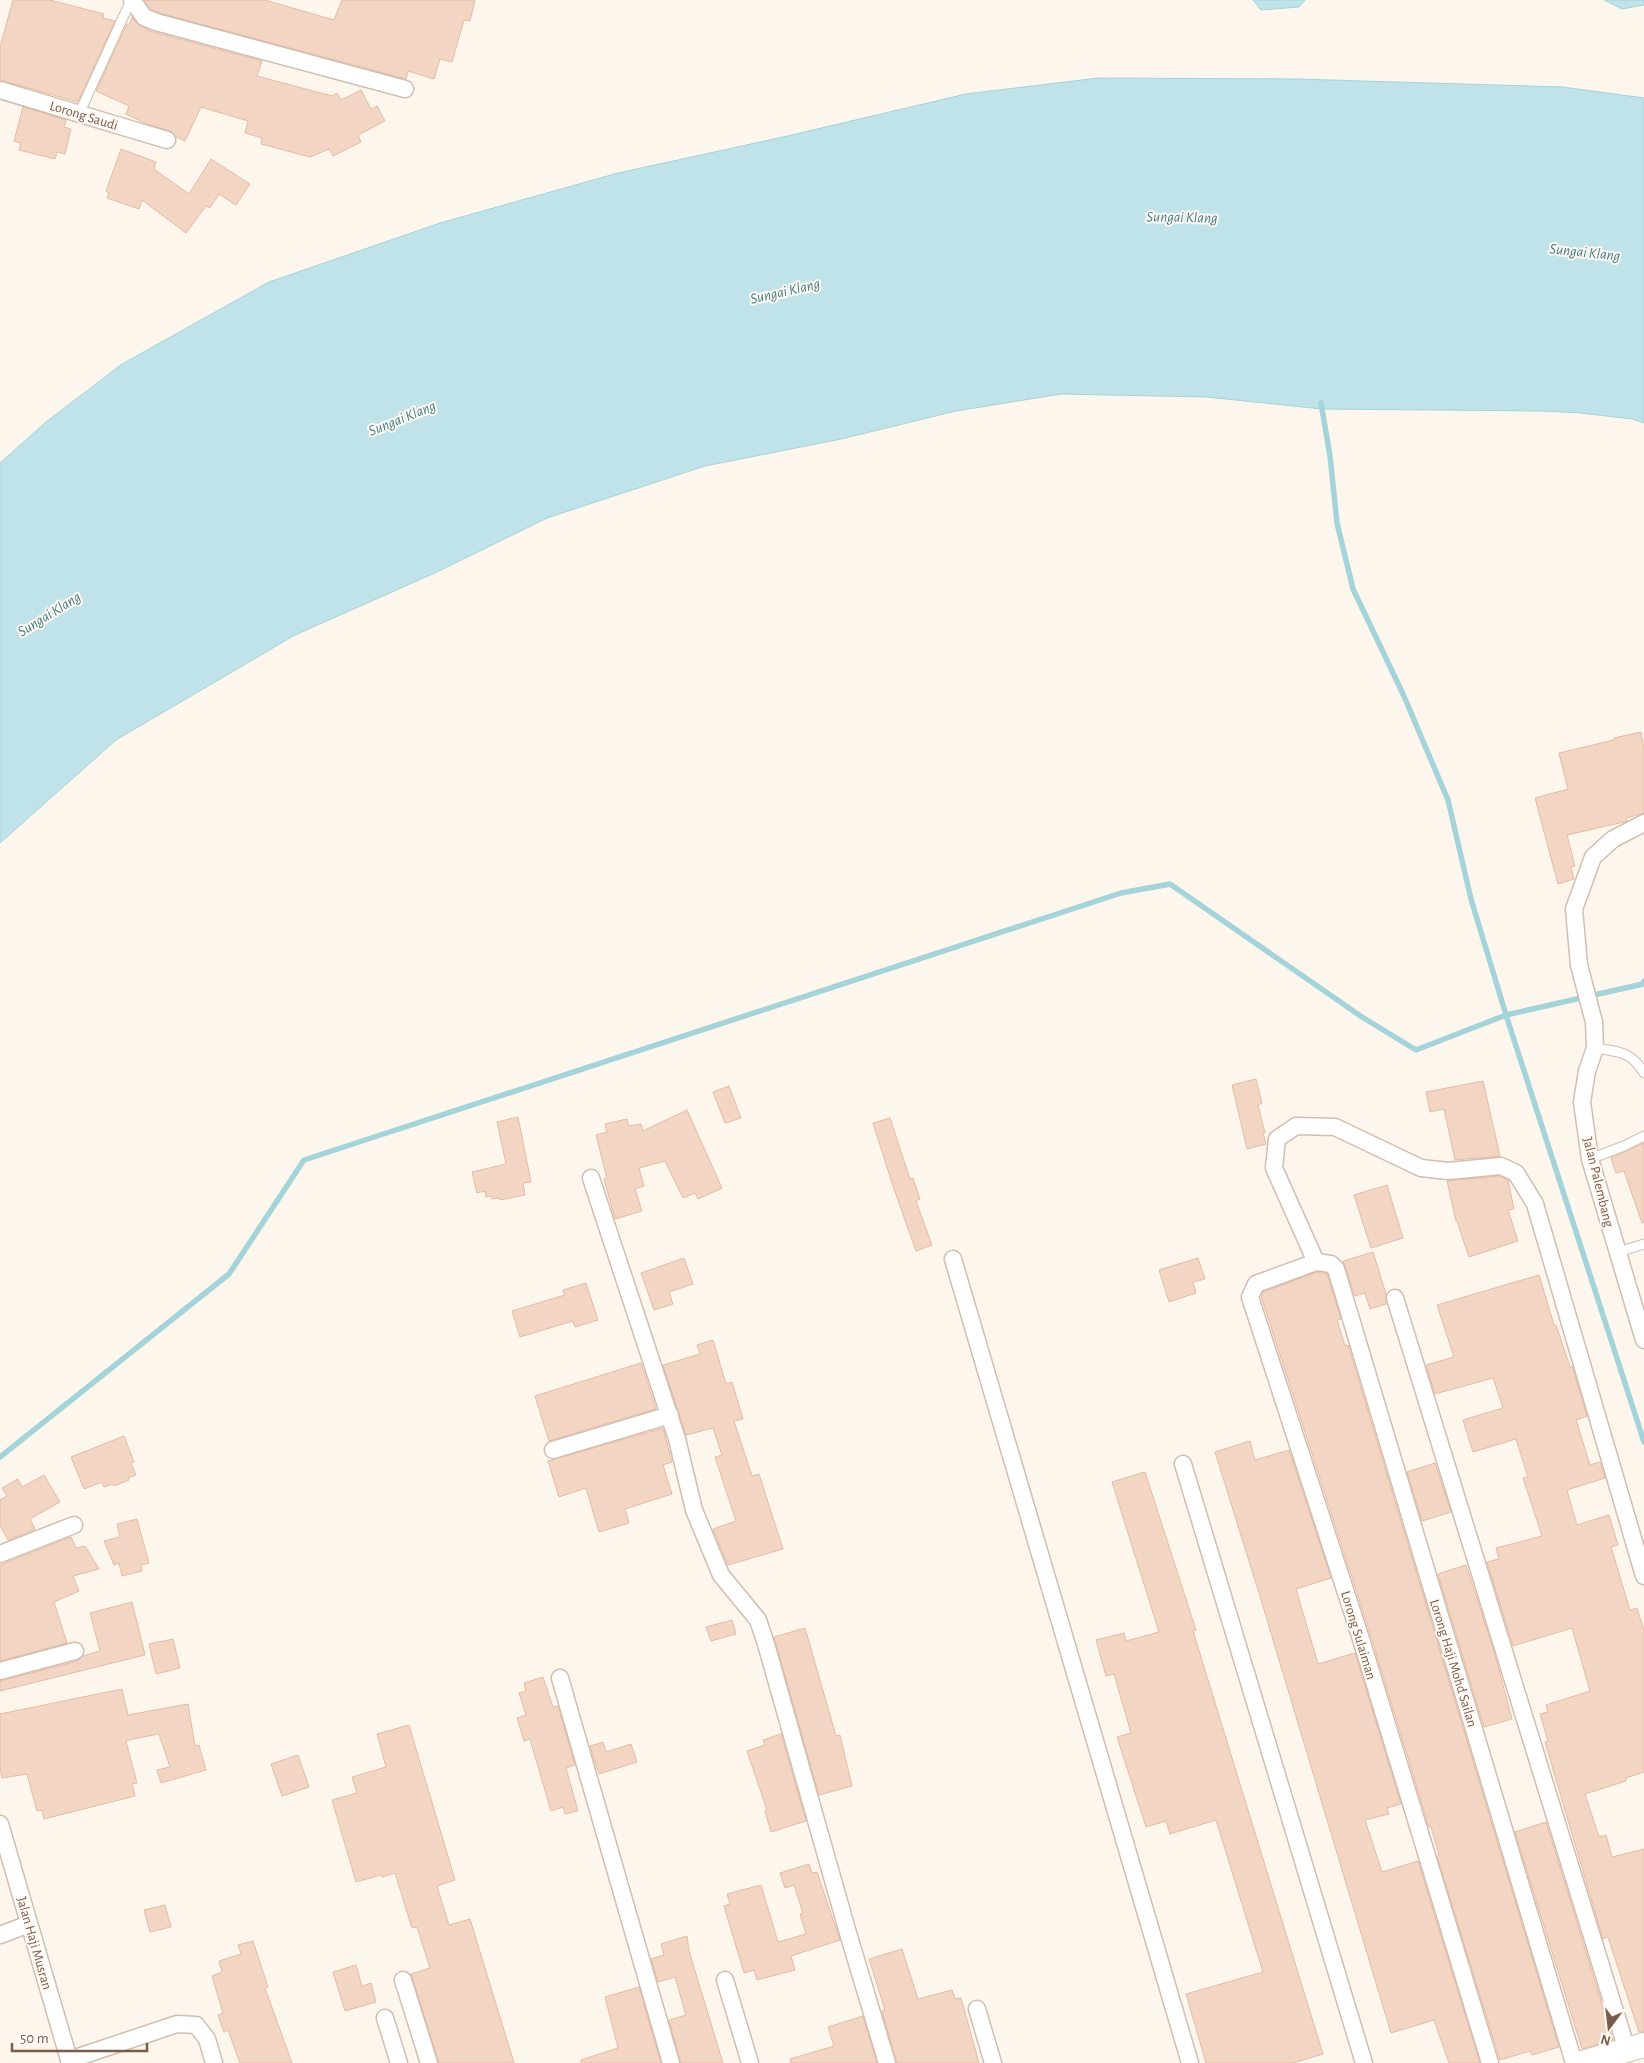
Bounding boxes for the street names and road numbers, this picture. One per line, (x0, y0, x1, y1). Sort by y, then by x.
street label: Lorong Saudi (48, 99, 119, 133)
street label: Jalan Palembang (1580, 1136, 1616, 1229)
street label: Lorong Sulaiman (1338, 1589, 1378, 1681)
street label: Lorong Haji Mohd Sailan (1427, 1598, 1479, 1729)
street label: Jalan Haji Musran (14, 1895, 54, 1991)

